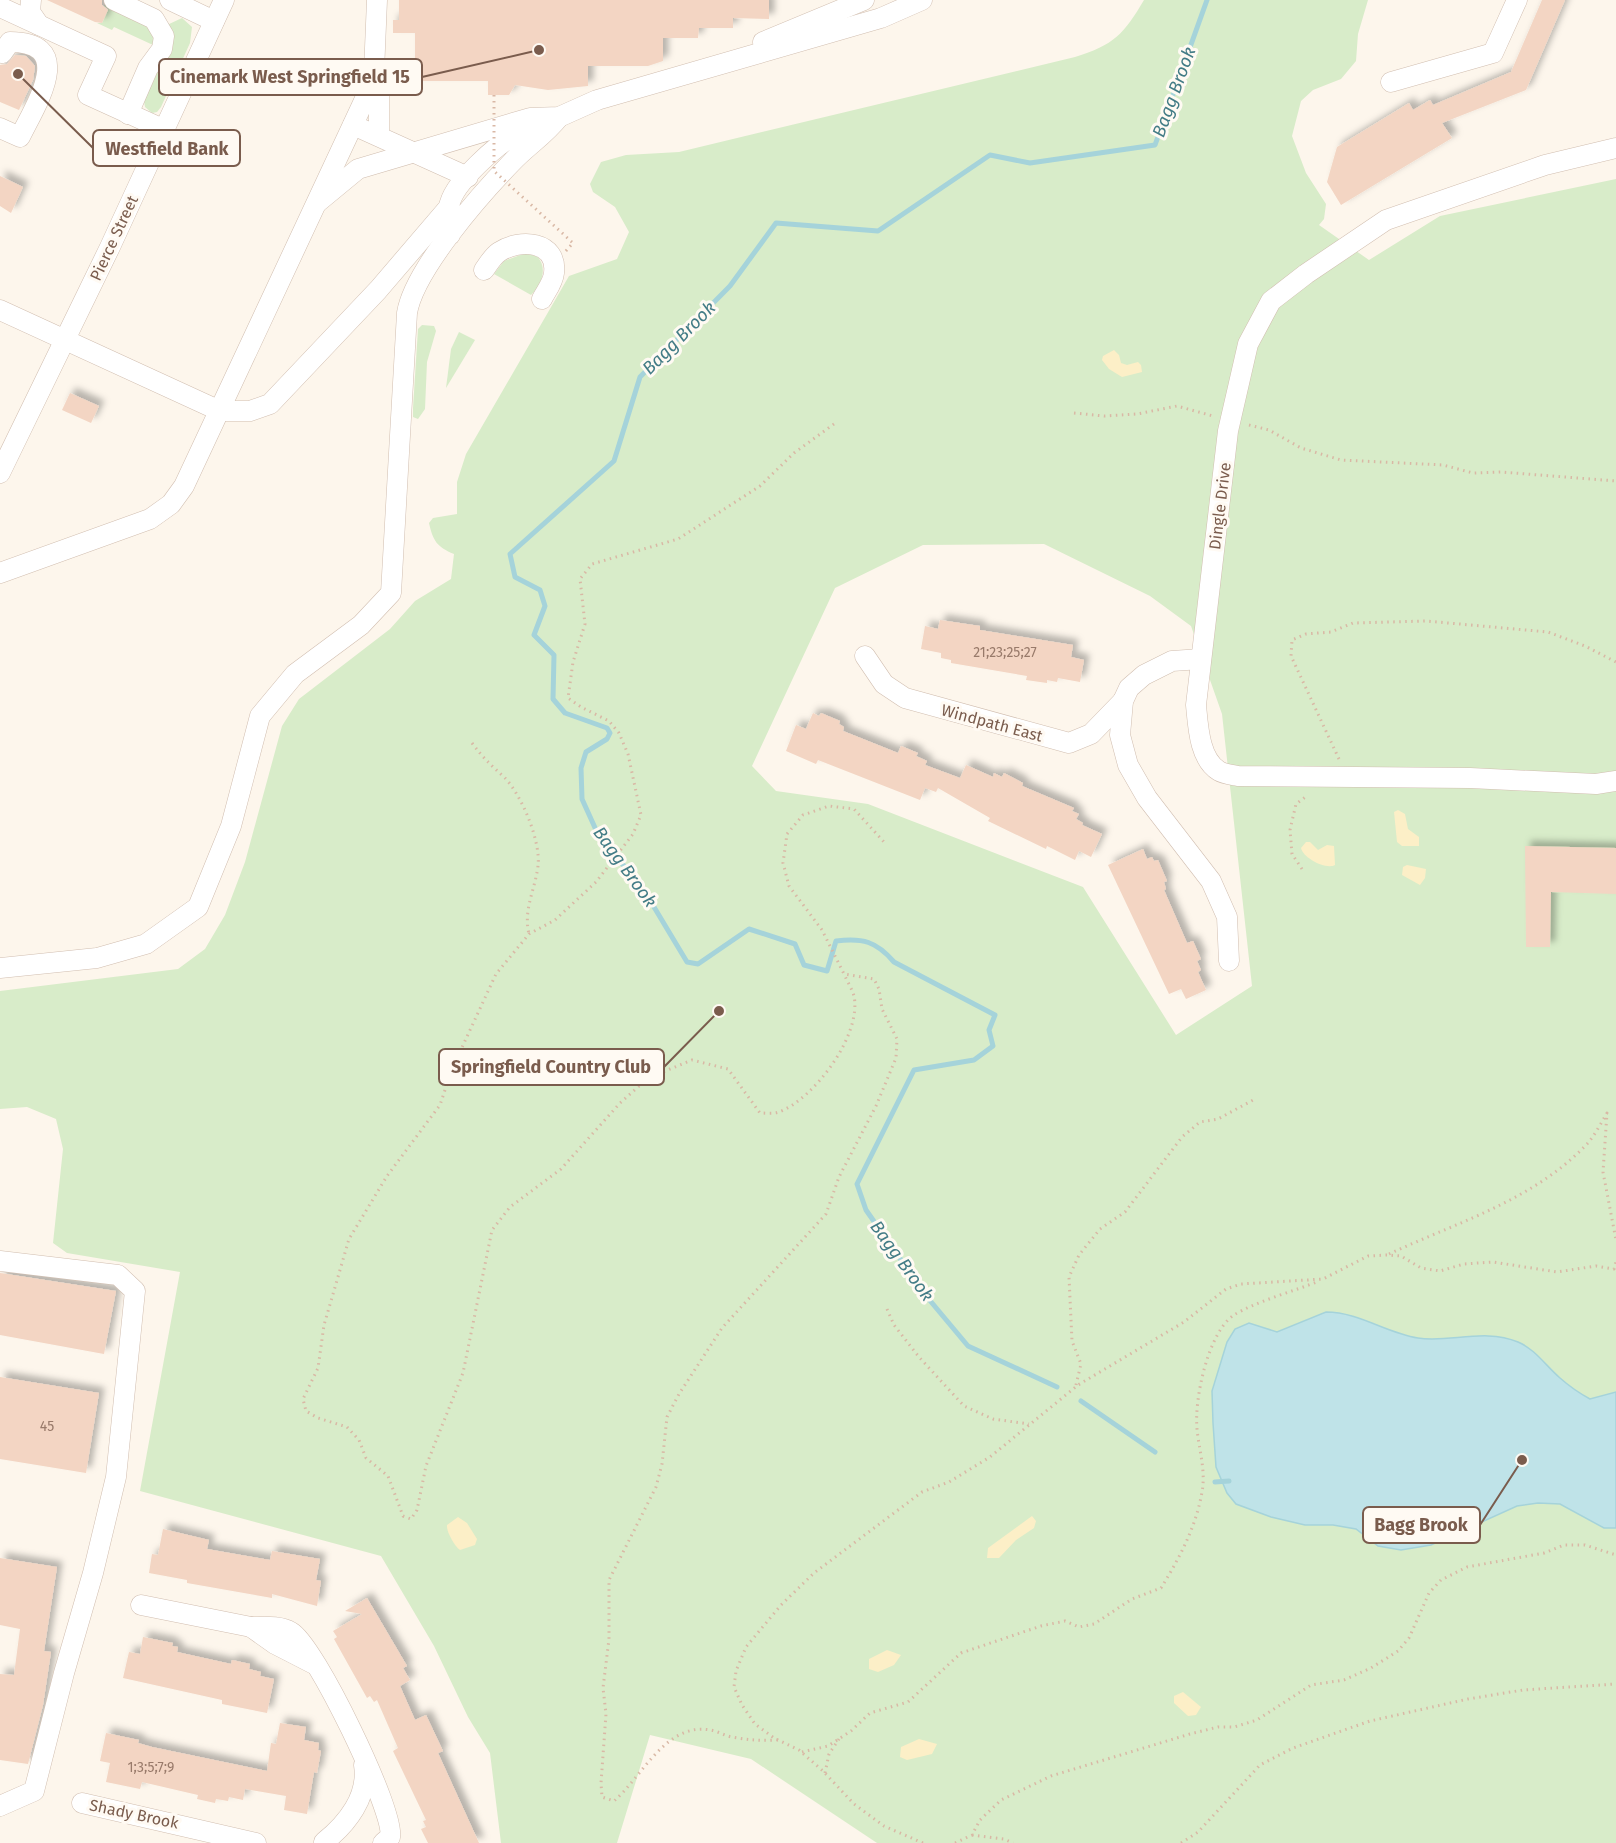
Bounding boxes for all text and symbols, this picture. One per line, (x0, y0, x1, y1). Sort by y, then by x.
water label: Bagg Brook (1148, 44, 1201, 140)
callout: Cinemark West Springfield 15 (159, 59, 422, 95)
text: Cinemark West Springfield 15 (170, 66, 410, 88)
callout: Westfield Bank (93, 130, 240, 166)
text: Westfield Bank (106, 138, 230, 160)
street label: Pierce Street (86, 192, 142, 284)
water label: Bagg Brook (638, 297, 720, 379)
street label: Dingle Drive (1205, 461, 1235, 551)
house number: 21;23;25;27 (973, 644, 1037, 661)
street label: Windpath East (939, 700, 1045, 746)
water label: Bagg Brook (588, 822, 662, 912)
callout: Springfield Country Club (439, 1049, 664, 1085)
text: Springfield Country Club (451, 1056, 651, 1078)
water label: Bagg Brook (865, 1216, 939, 1306)
house number: 45 (40, 1418, 54, 1435)
callout: Bagg Brook (1363, 1507, 1480, 1543)
text: Bagg Brook (1374, 1514, 1469, 1536)
house number: 1;3;5;7;9 (128, 1759, 174, 1776)
street label: Shady Brook (88, 1795, 181, 1833)

